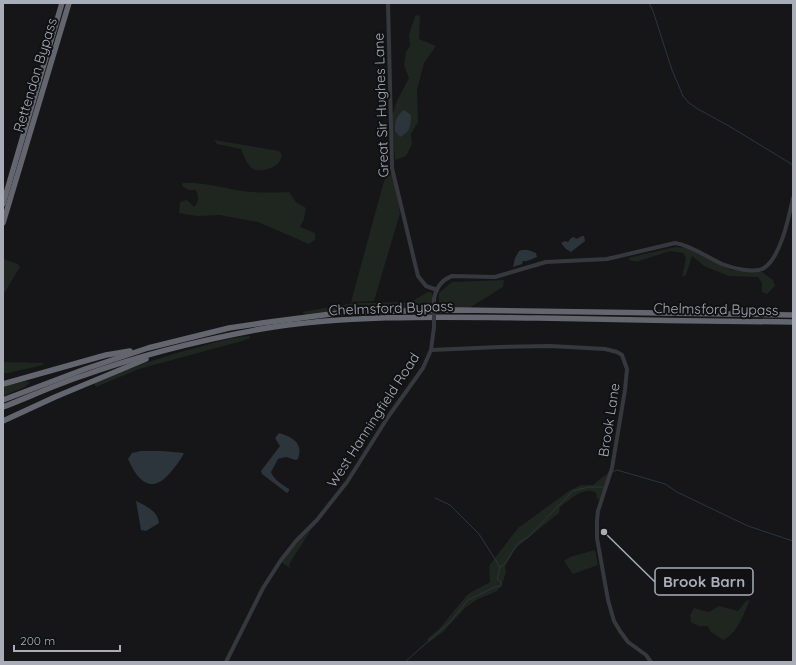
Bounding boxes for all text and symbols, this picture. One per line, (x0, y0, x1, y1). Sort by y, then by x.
street label: Rettendon Bypass (9, 16, 61, 134)
street label: Great Sir Hughes Lane (369, 32, 393, 178)
street label: Chelmsford Bypass (328, 297, 454, 319)
street label: Chelmsford Bypass (653, 299, 779, 319)
street label: West Hanningfield Road (323, 349, 423, 491)
street label: Brook Lane (594, 382, 624, 458)
callout: Brook Barn (655, 568, 753, 595)
text: Brook Barn (663, 572, 745, 591)
scale bar (14, 627, 120, 653)
text: 200 m (20, 633, 55, 648)

